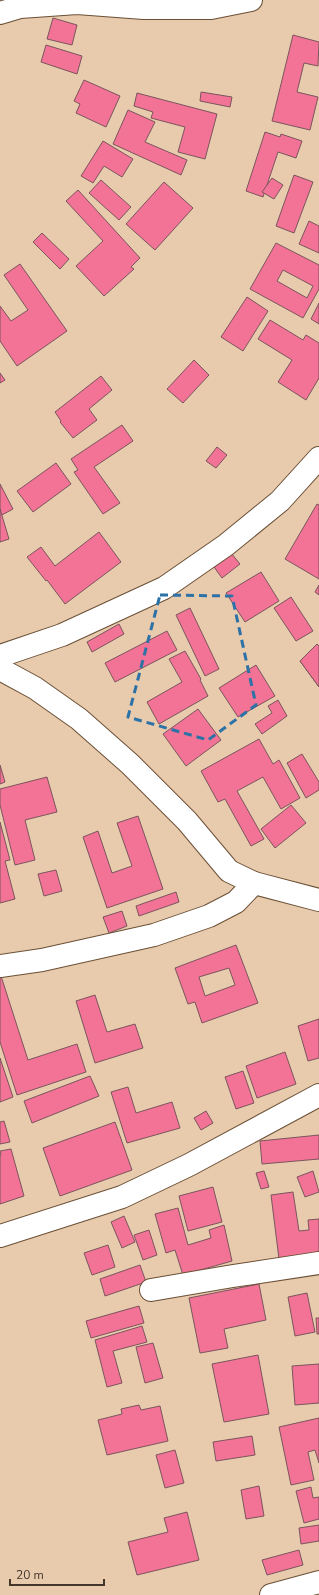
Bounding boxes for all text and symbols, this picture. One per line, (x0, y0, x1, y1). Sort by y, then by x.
scale bar (10, 1561, 104, 1587)
text: 20 m (16, 1567, 44, 1583)

